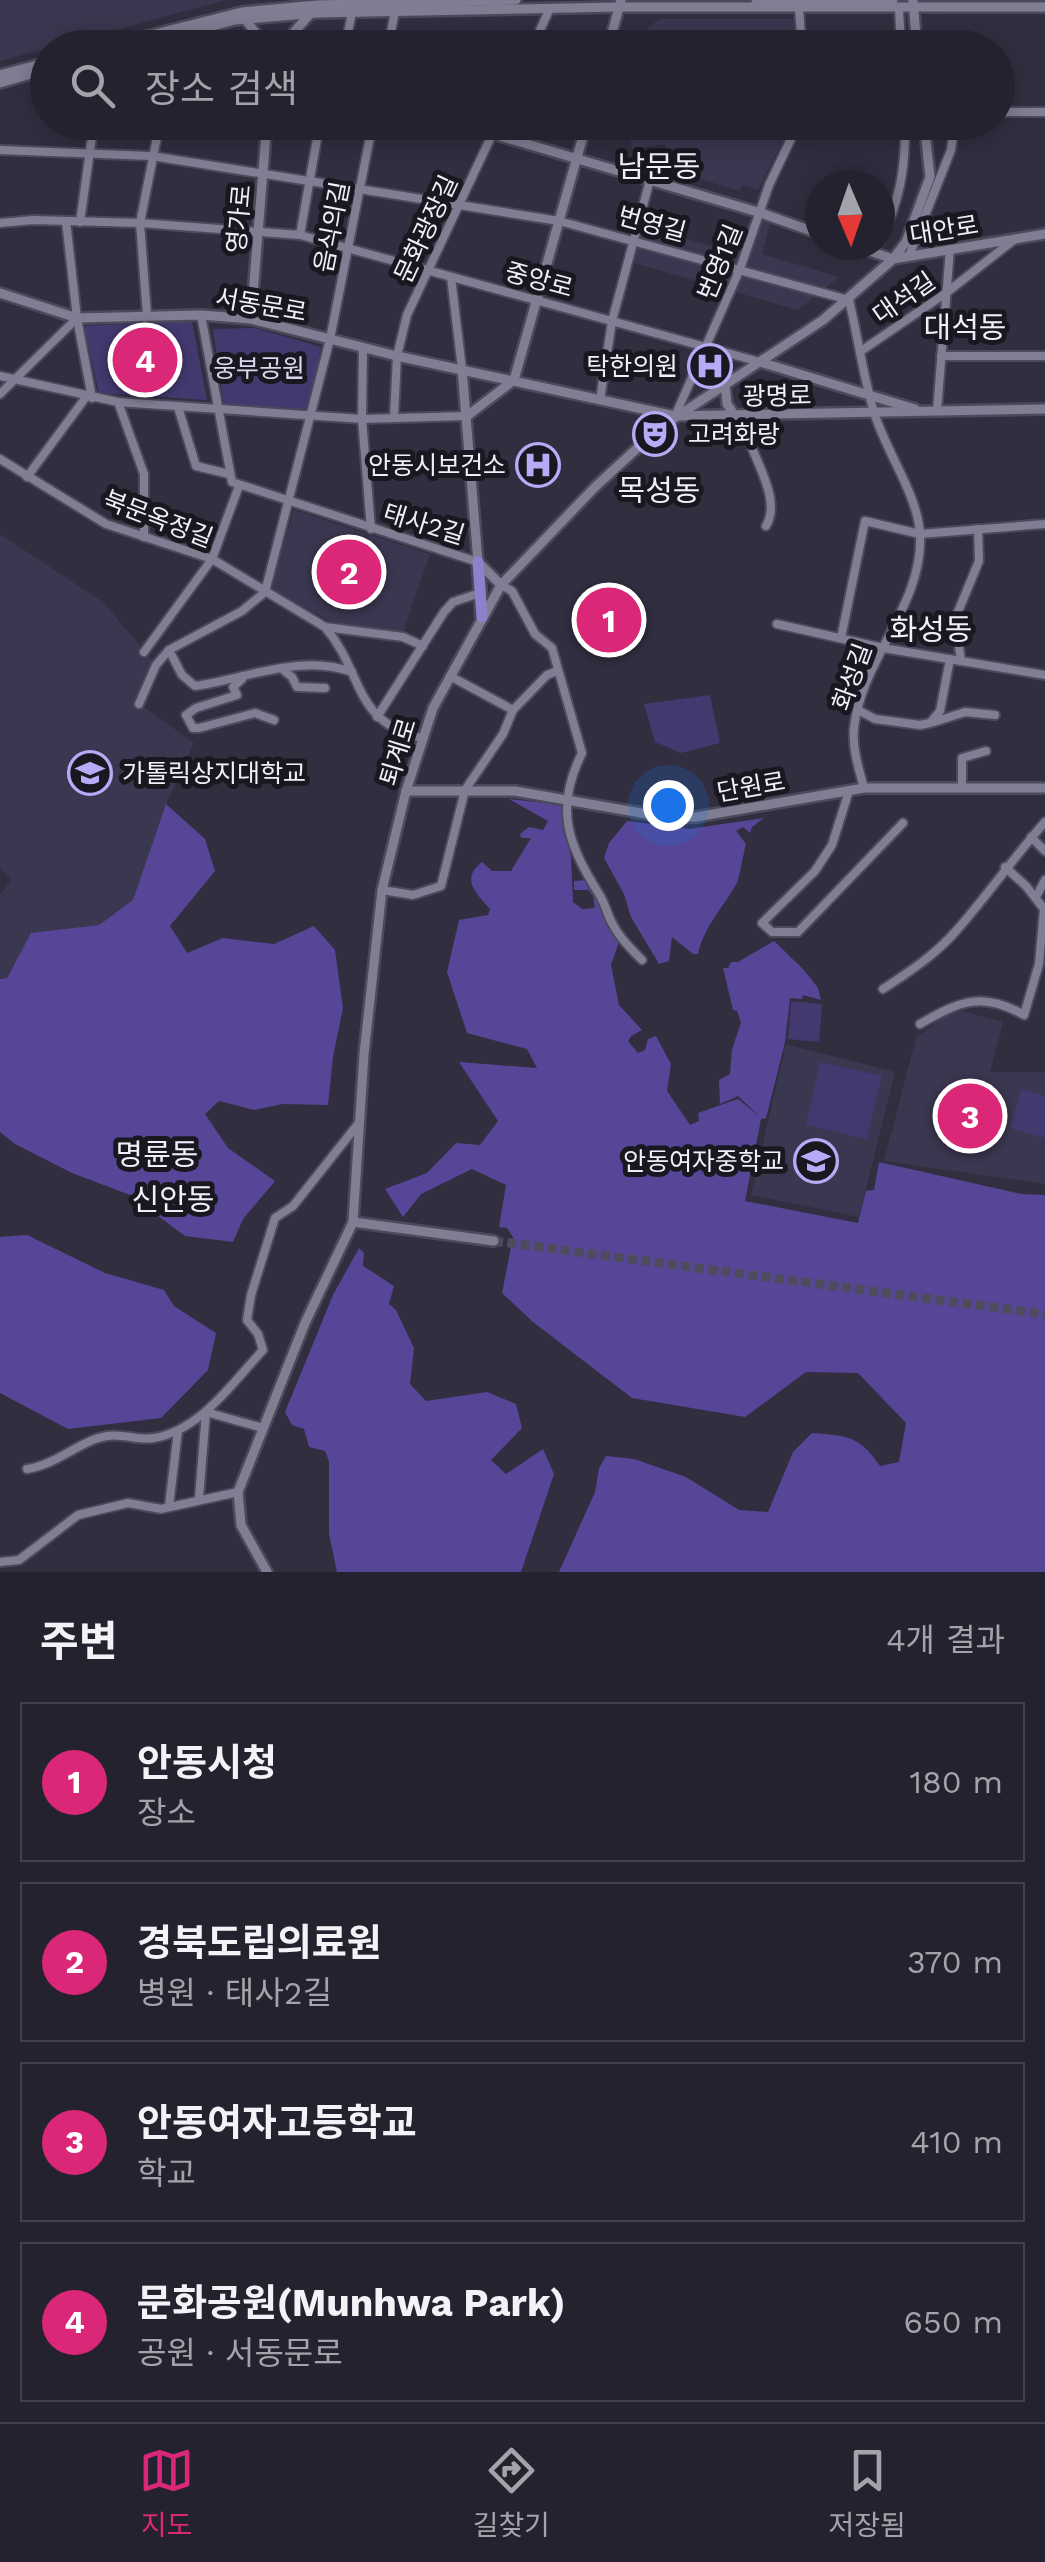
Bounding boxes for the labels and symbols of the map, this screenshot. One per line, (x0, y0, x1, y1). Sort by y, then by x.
district label: 남문동 (618, 149, 700, 184)
north arrow (805, 170, 895, 260)
street label: 문화광장길 (389, 171, 463, 287)
street label: 음식의길 (309, 179, 355, 275)
street label: 영가로 (222, 183, 256, 255)
street label: 번영길 (615, 201, 689, 247)
street label: 대안로 (908, 210, 980, 250)
street label: 번영1길 (692, 220, 748, 304)
street label: 중앙로 (502, 257, 576, 303)
street label: 대석길 (867, 266, 941, 330)
street label: 서동문로 (213, 283, 309, 327)
district label: 대석동 (924, 310, 1006, 345)
pin: 4 (112, 322, 178, 398)
hospital icon: 탁한의원 (687, 343, 733, 389)
place label: 탁한의원 (586, 352, 678, 381)
park label: 웅부공원 (213, 354, 305, 383)
street label: 광명로 (742, 381, 812, 411)
theatre icon: 고려화랑 (632, 411, 678, 457)
place label: 고려화랑 (688, 420, 780, 449)
hospital icon: 안동시보건소 (515, 442, 561, 488)
place label: 안동시보건소 (368, 451, 506, 480)
district label: 목성동 (618, 473, 700, 508)
street label: 북문옥정길 (99, 485, 217, 553)
street label: 태사2길 (380, 498, 468, 550)
pin: 2 (316, 534, 382, 610)
pin: 1 (576, 582, 642, 658)
district label: 화성동 (890, 612, 972, 647)
street label: 화성길 (827, 640, 877, 714)
street label: 퇴계로 (374, 715, 422, 789)
school or university icon: 가톨릭상지대학교 (67, 750, 113, 796)
place label: 가톨릭상지대학교 (122, 759, 306, 788)
street label: 단원로 (714, 767, 788, 807)
your location (643, 780, 694, 831)
pin: 3 (938, 1078, 1002, 1154)
district label: 명륜동 (116, 1137, 198, 1172)
school or university icon: 안동여자중학교 (793, 1138, 839, 1184)
place label: 안동여자중학교 (623, 1147, 784, 1176)
district label: 신안동 (132, 1182, 214, 1217)

